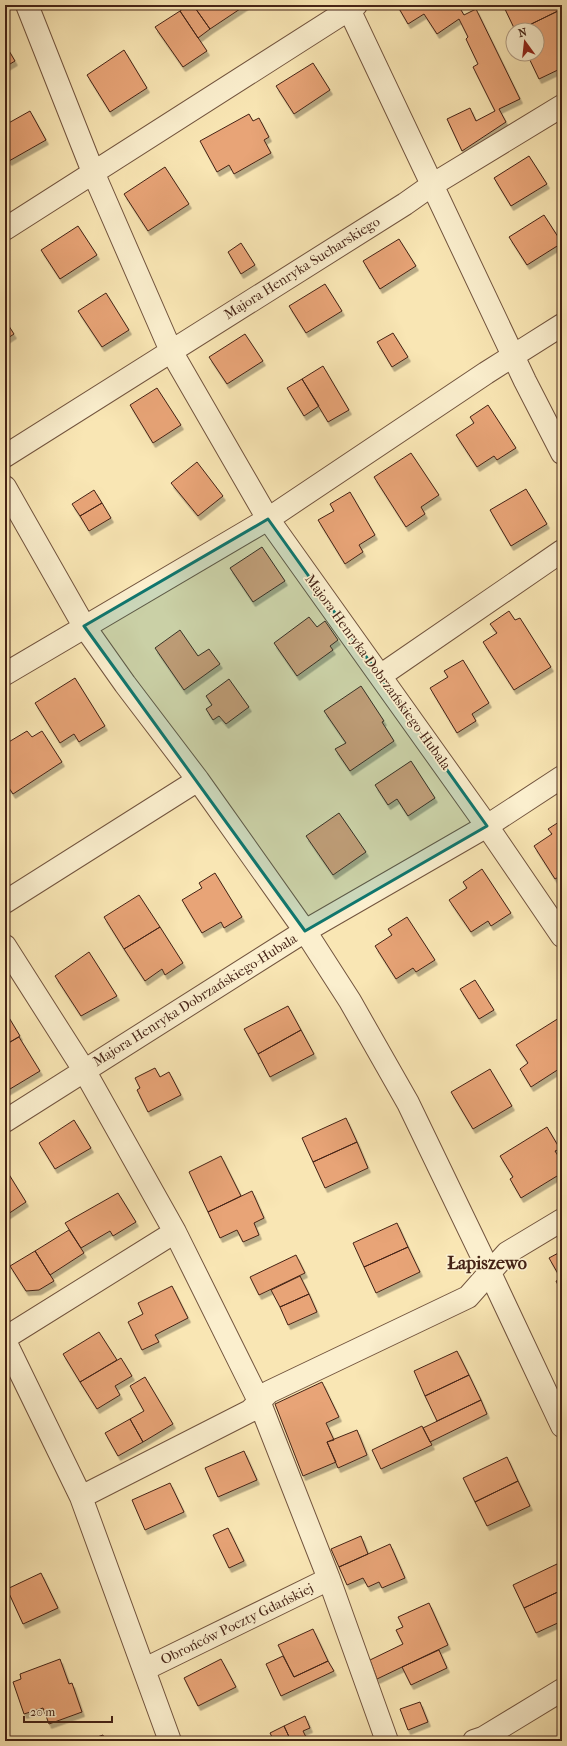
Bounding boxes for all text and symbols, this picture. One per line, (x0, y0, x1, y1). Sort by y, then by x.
north arrow (505, 22, 545, 62)
text: N (517, 25, 529, 40)
street label: Majora Henryka Sucharskiego (221, 213, 383, 323)
street label: Majora Henryka Dobrzańskiego-Hubala (301, 571, 455, 773)
street label: Majora Henryka Dobrzańskiego-Hubala (90, 930, 301, 1070)
district label: Łapiszewo (447, 1253, 527, 1274)
street label: Obrońców Poczty Gdańskiej (158, 1580, 316, 1668)
scale bar (24, 1698, 112, 1724)
text: 20 m (30, 1705, 55, 1719)

